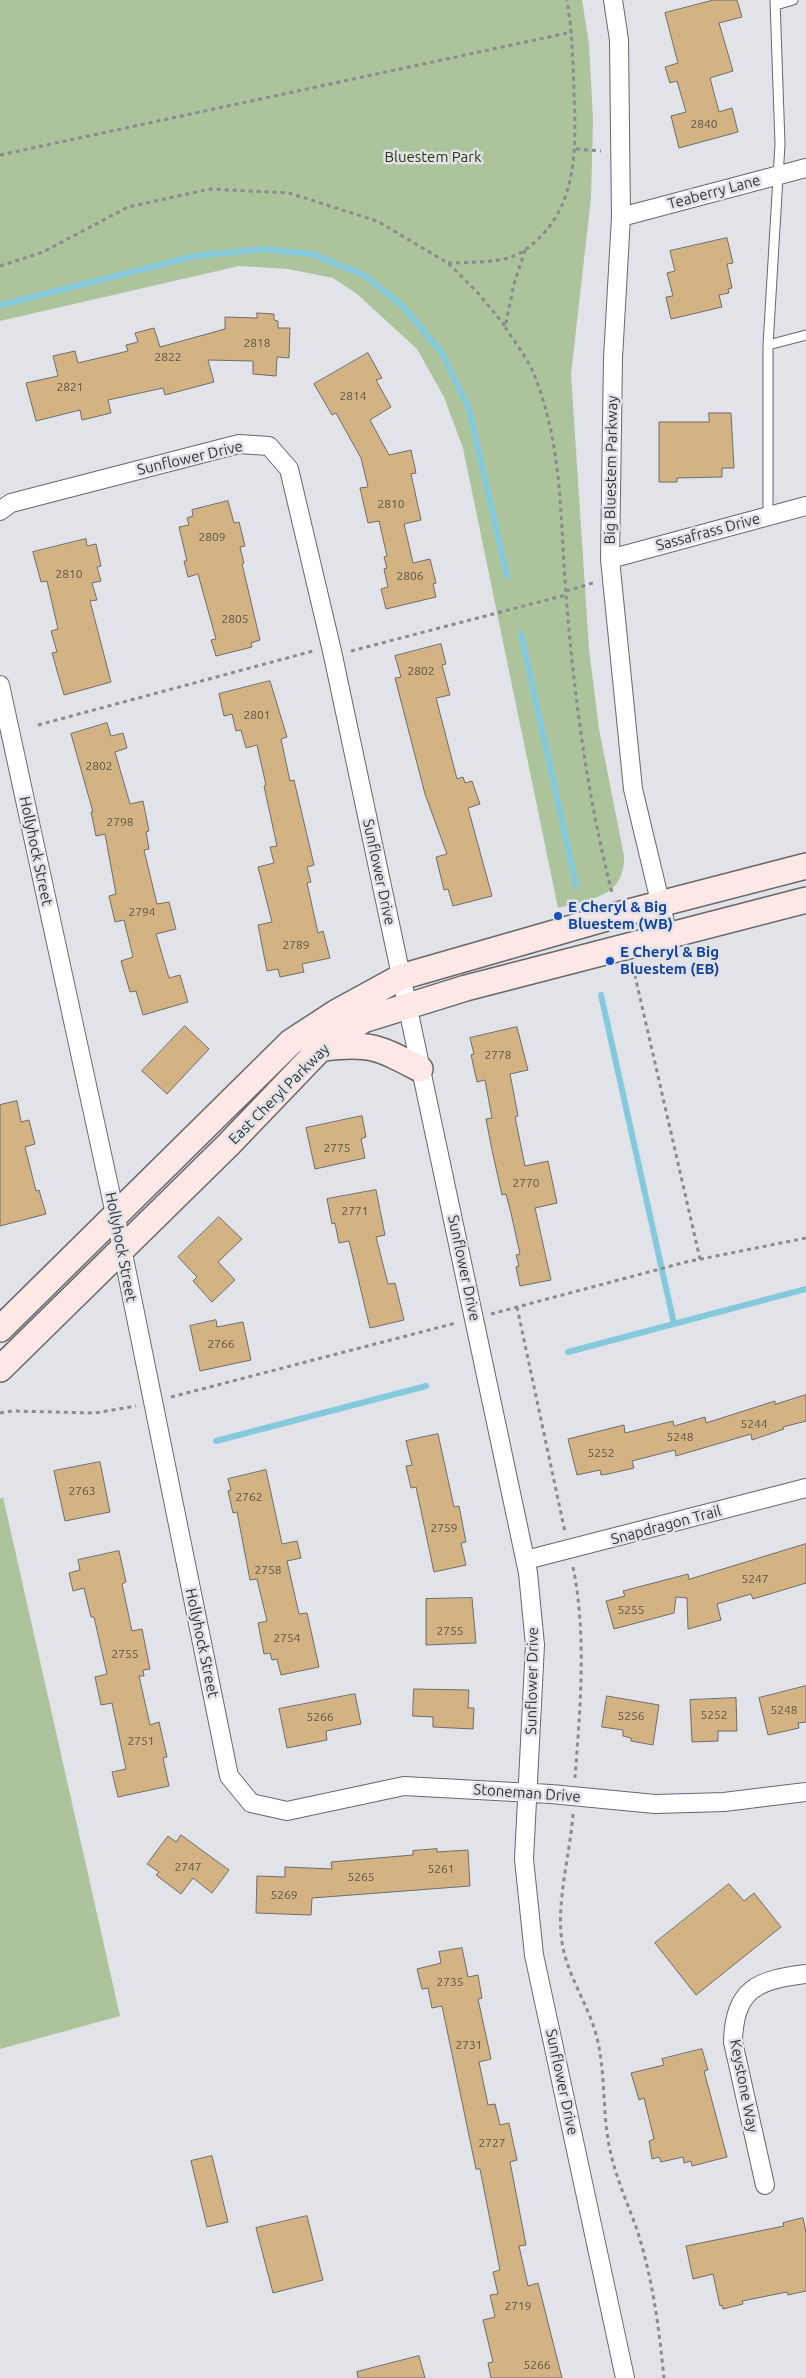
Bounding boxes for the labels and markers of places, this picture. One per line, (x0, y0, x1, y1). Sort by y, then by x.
place label: E Cheryl & Big Bluestem (WB) (568, 898, 673, 933)
marker: E Cheryl & Big Bluestem (WB) (552, 910, 564, 922)
place label: E Cheryl & Big Bluestem (EB) (620, 943, 719, 978)
marker: E Cheryl & Big Bluestem (EB) (604, 955, 616, 967)

